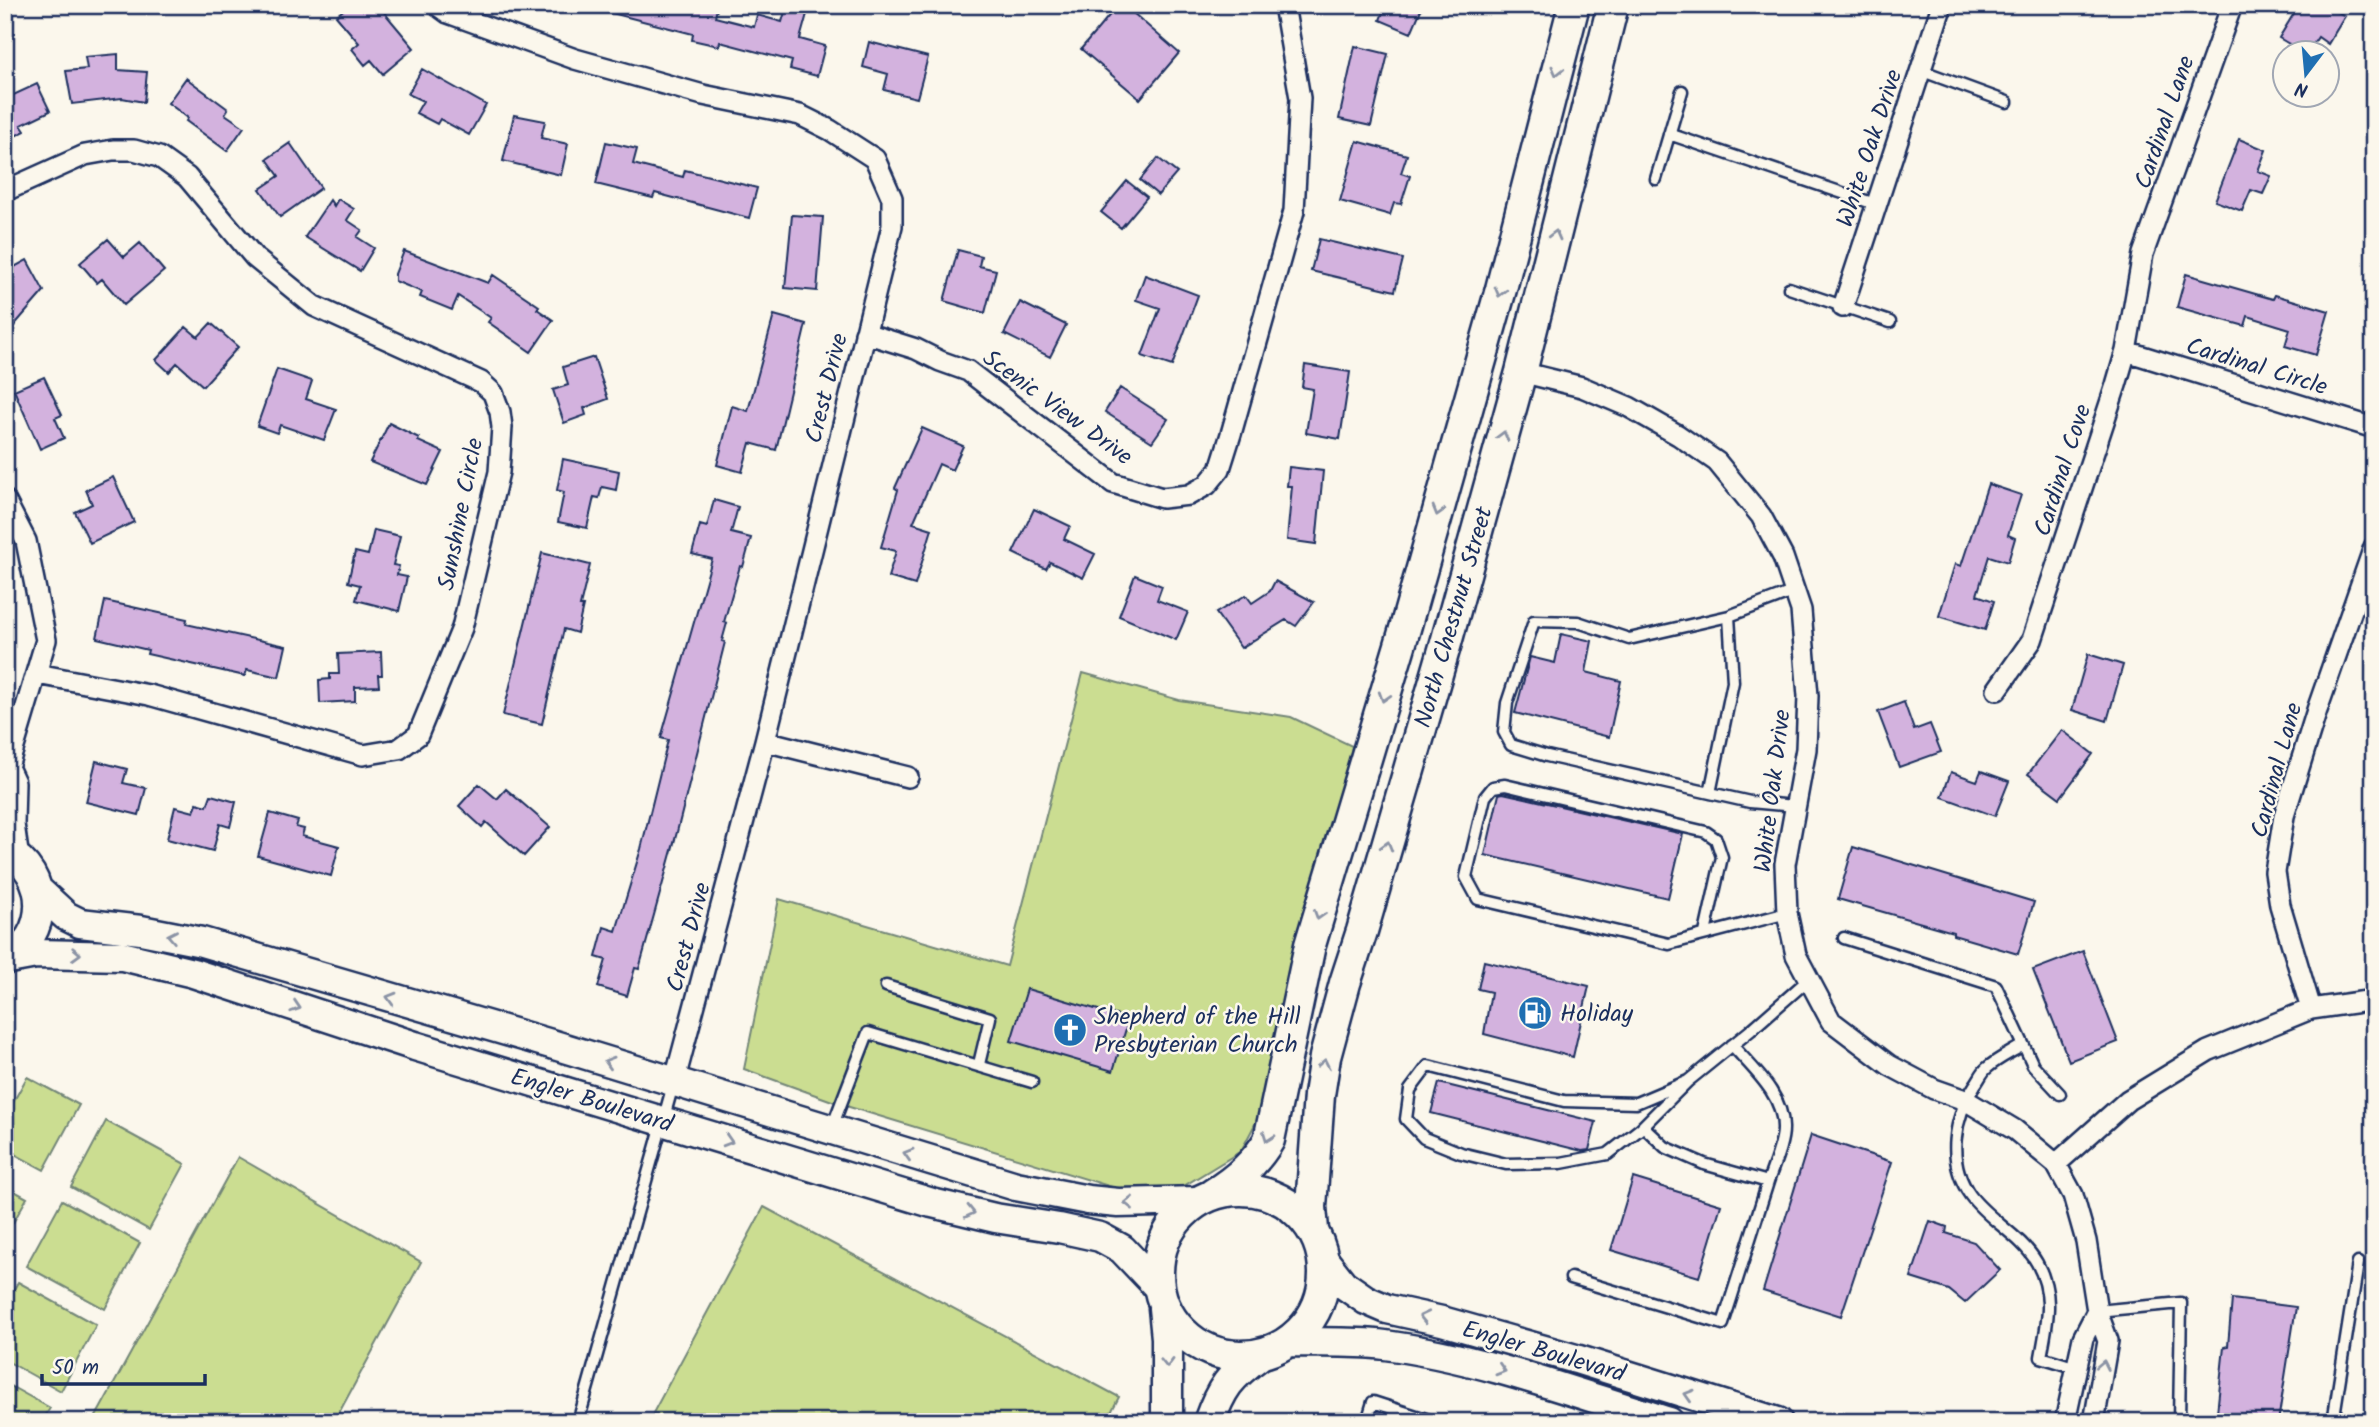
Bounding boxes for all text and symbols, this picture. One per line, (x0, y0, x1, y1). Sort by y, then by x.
north arrow (2270, 38, 2340, 108)
street label: Cardinal Lane (2124, 50, 2207, 194)
street label: White Oak Drive (1827, 64, 1914, 232)
one-way arrow (1551, 65, 1565, 77)
text: N (2292, 72, 2312, 104)
one-way arrow (1547, 229, 1561, 241)
one-way arrow (1494, 285, 1508, 297)
street label: Cardinal Circle (2181, 327, 2332, 408)
street label: Crest Drive (795, 329, 860, 448)
street label: Scenic View Drive (974, 340, 1141, 476)
street label: Cardinal Cove (2024, 399, 2103, 542)
one-way arrow (1495, 430, 1509, 442)
street label: Sunshine Circle (428, 435, 495, 594)
street label: North Chestnut Street (1404, 502, 1505, 733)
one-way arrow (1432, 504, 1447, 516)
one-way arrow (1378, 691, 1393, 703)
street label: Cardinal Lane (2241, 698, 2314, 842)
street label: White Oak Drive (1744, 707, 1803, 875)
one-way arrow (1379, 840, 1394, 852)
street label: Crest Drive (656, 878, 723, 997)
one-way arrow (1313, 909, 1327, 921)
one-way arrow (166, 929, 178, 944)
one-way arrow (71, 947, 82, 962)
one-way arrow (385, 991, 397, 1006)
fuel station icon: Holiday (1516, 994, 1554, 1032)
place label: Holiday (1560, 995, 1634, 1034)
place label: Shepherd of the Hill Presbyterian Church (1094, 998, 1301, 1065)
one-way arrow (290, 999, 302, 1013)
church icon: Shepherd of the Hill Presbyterian Church (1051, 1011, 1089, 1049)
one-way arrow (603, 1056, 615, 1071)
street label: Engler Boulevard (505, 1058, 679, 1145)
one-way arrow (1316, 1058, 1331, 1070)
one-way arrow (1262, 1130, 1276, 1142)
one-way arrow (722, 1133, 734, 1148)
one-way arrow (902, 1147, 914, 1162)
one-way arrow (1124, 1195, 1134, 1211)
one-way arrow (964, 1204, 976, 1218)
one-way arrow (1418, 1311, 1430, 1326)
street label: Engler Boulevard (1457, 1311, 1631, 1395)
scale bar (42, 1343, 205, 1387)
text: 50 m (52, 1352, 99, 1385)
one-way arrow (1160, 1357, 1175, 1368)
one-way arrow (2095, 1359, 2110, 1371)
one-way arrow (1495, 1362, 1507, 1377)
one-way arrow (1683, 1388, 1695, 1403)

